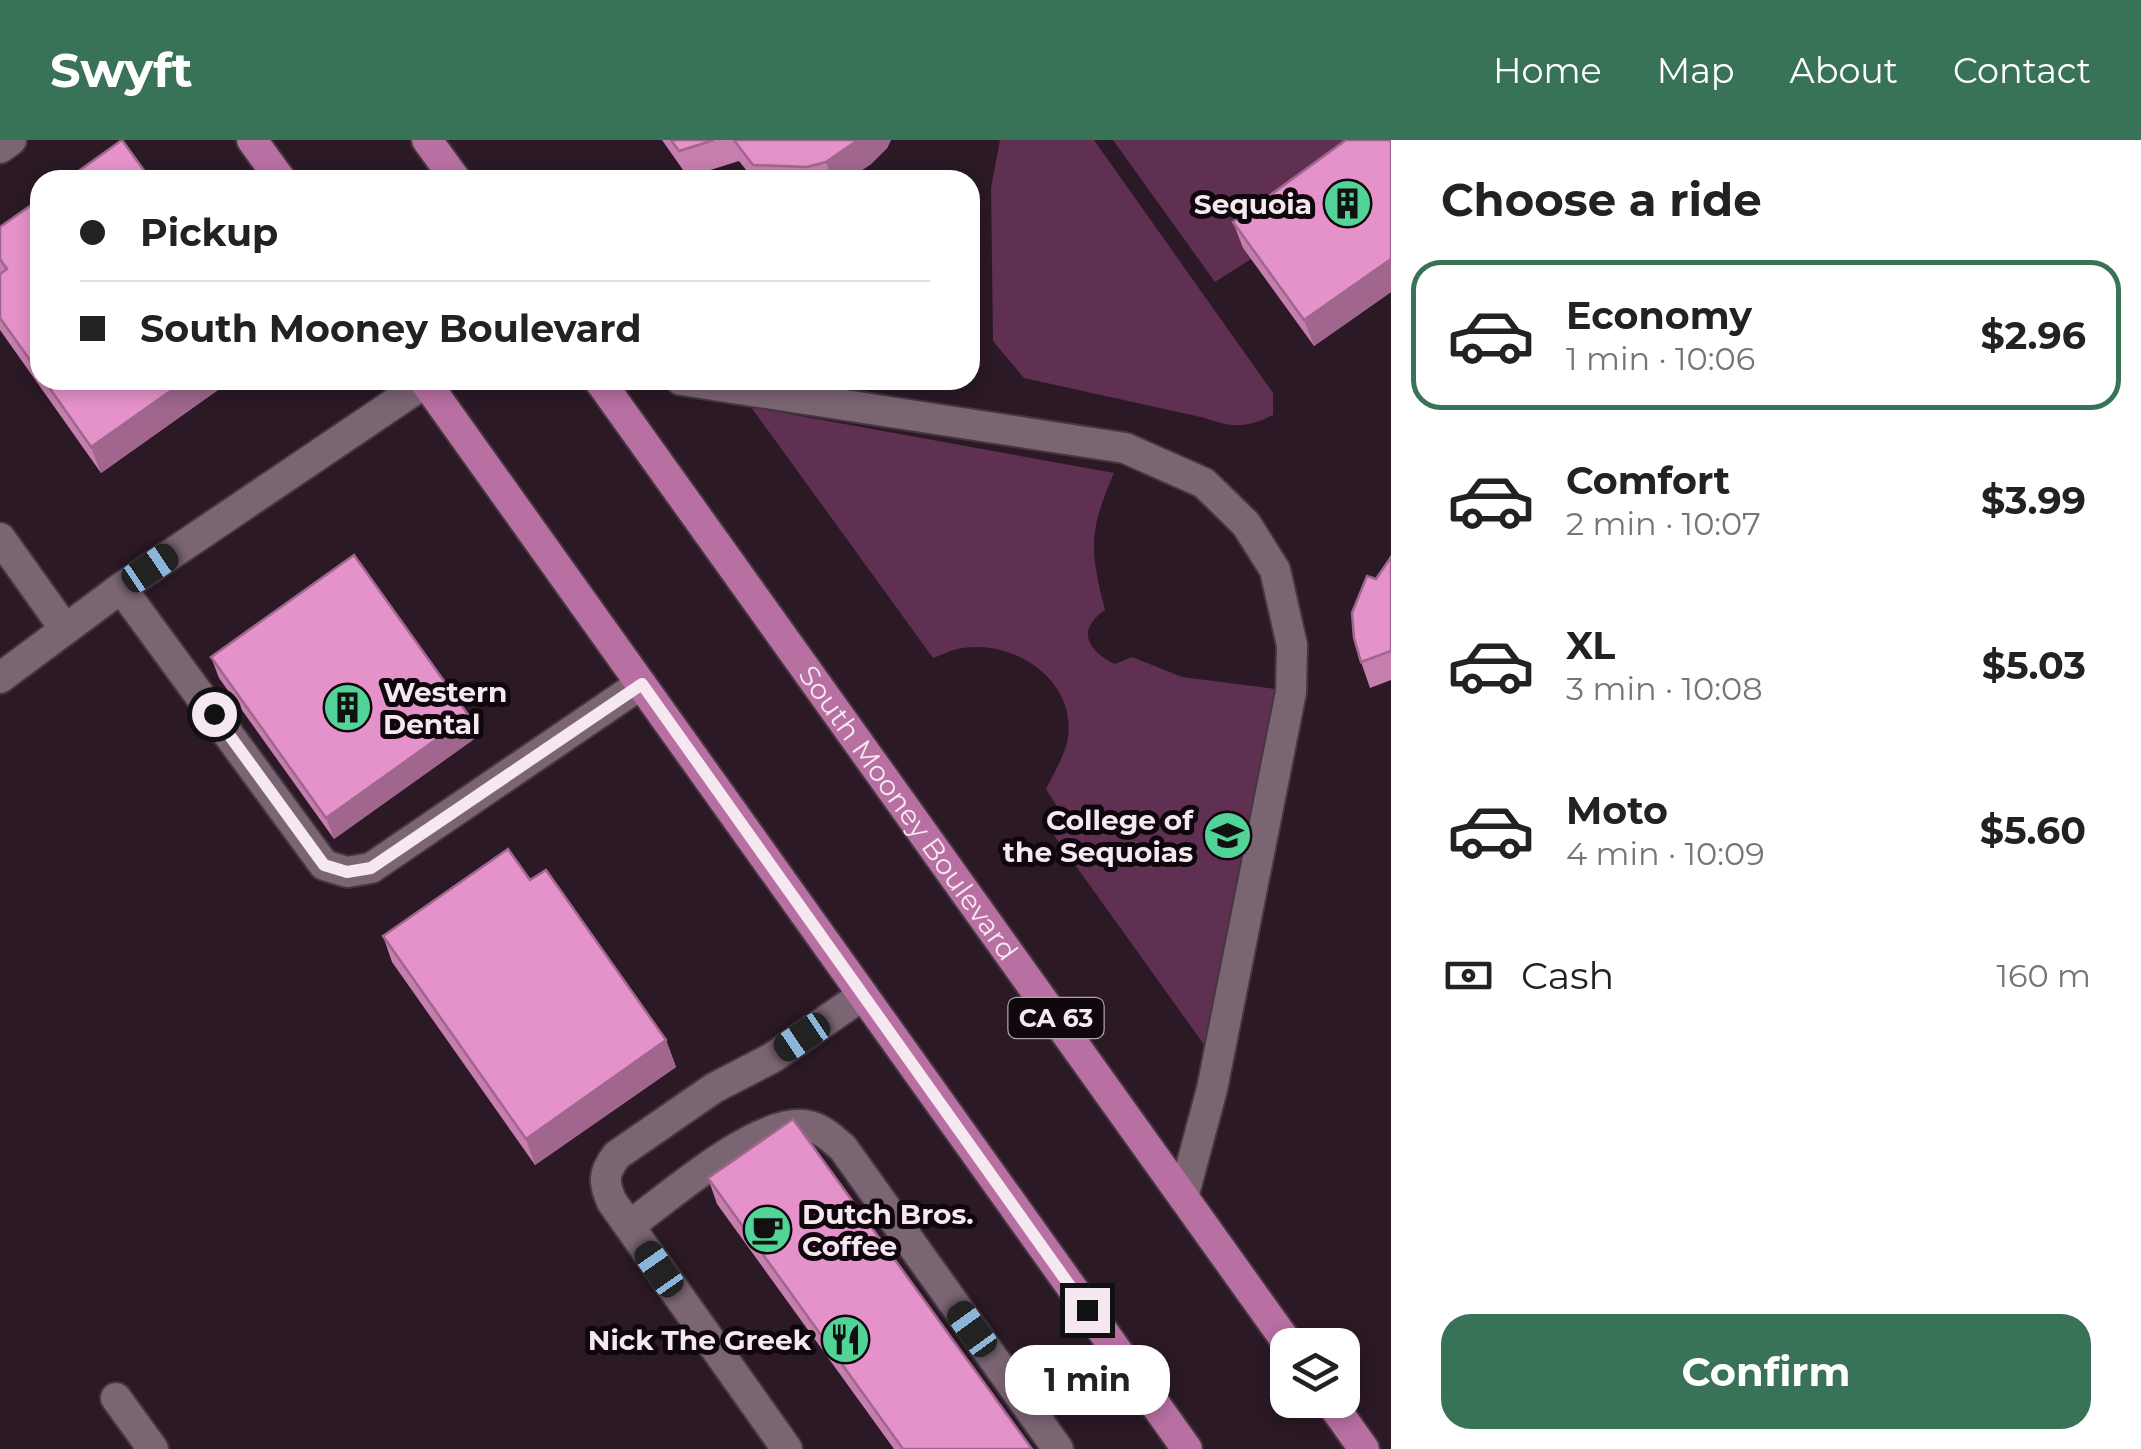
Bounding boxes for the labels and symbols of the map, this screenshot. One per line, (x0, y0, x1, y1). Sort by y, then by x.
building icon: Sequoia (1321, 178, 1373, 230)
place label: Sequoia (1194, 187, 1312, 221)
car (117, 539, 183, 597)
street label: South Mooney Boulevard (792, 659, 1025, 967)
place label: Western Dental (383, 675, 507, 741)
building icon: Western Dental (322, 682, 374, 734)
route start (192, 692, 237, 737)
place label: College of the Sequoias (1003, 803, 1194, 869)
school or university icon: College of the Sequoias (1202, 810, 1254, 862)
road number: CA 63 (1008, 998, 1104, 1038)
car (769, 1008, 835, 1066)
place label: Dutch Bros. Coffee (802, 1197, 974, 1263)
cafe icon: Dutch Bros. Coffee (741, 1204, 793, 1256)
car (630, 1236, 688, 1302)
route end (1065, 1288, 1110, 1333)
car (942, 1296, 1002, 1362)
restaurant icon: Nick The Greek (820, 1314, 872, 1366)
place label: Nick The Greek (588, 1323, 812, 1357)
callout: 1 min (1004, 1345, 1170, 1415)

